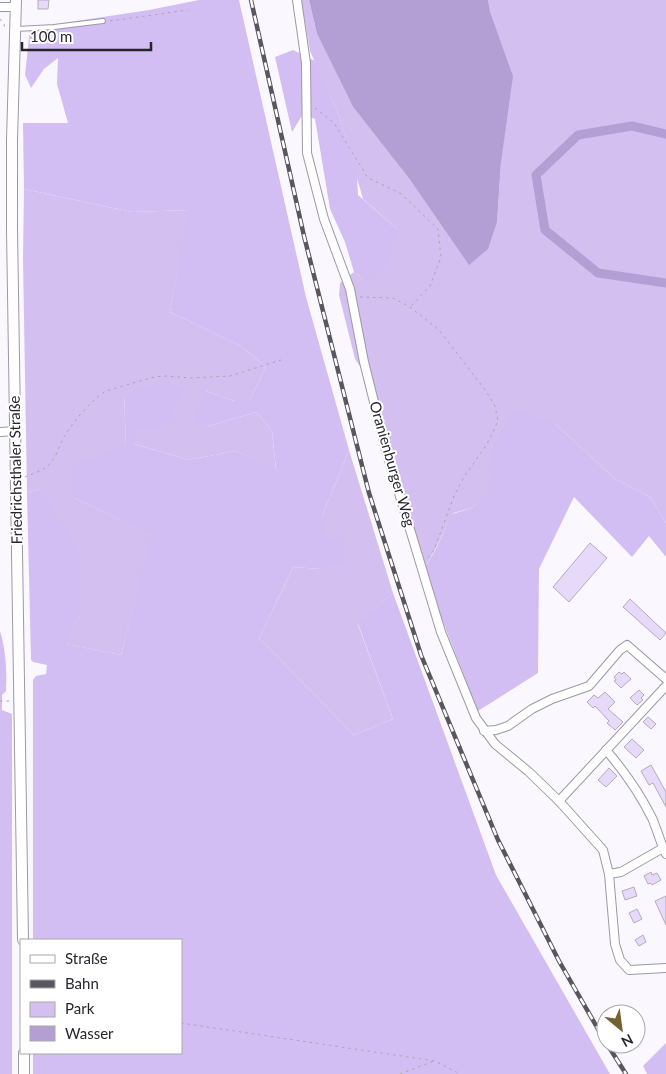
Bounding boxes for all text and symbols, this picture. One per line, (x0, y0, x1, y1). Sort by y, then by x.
scale bar (22, 20, 151, 52)
text: 100 m (30, 27, 72, 45)
street label: Friedrichsthaler Straße (5, 396, 25, 544)
street label: Oranienburger Weg (366, 399, 420, 529)
legend (20, 939, 182, 1054)
text: Straße (65, 949, 108, 967)
text: Bahn (65, 974, 99, 992)
text: Park (65, 999, 95, 1017)
north arrow (596, 1004, 646, 1054)
text: Wasser (65, 1024, 114, 1042)
text: N (619, 1031, 636, 1051)

